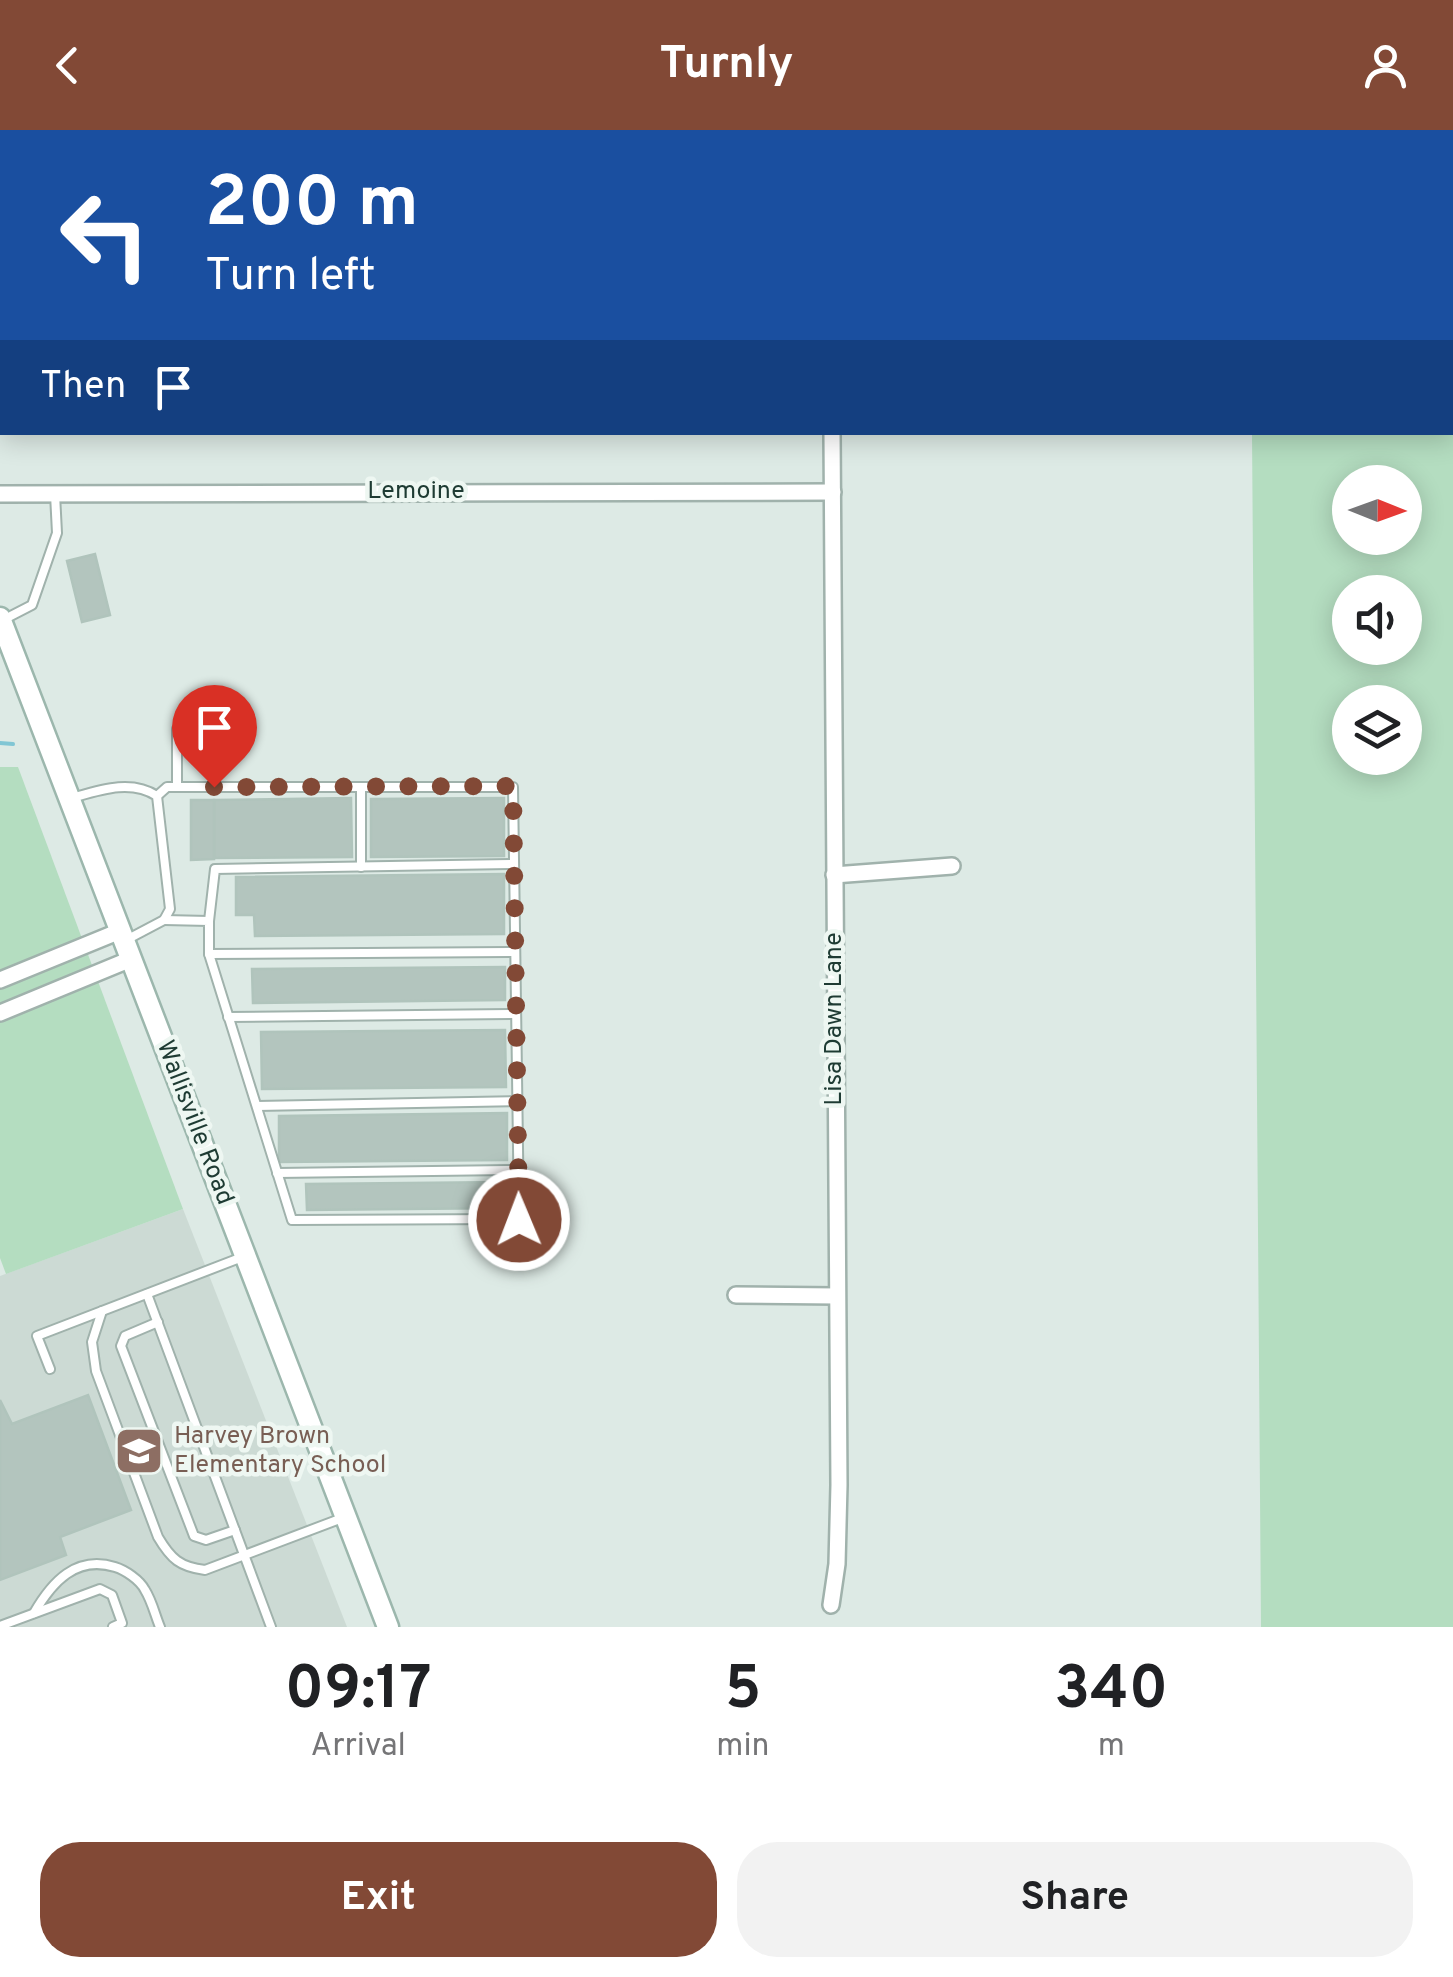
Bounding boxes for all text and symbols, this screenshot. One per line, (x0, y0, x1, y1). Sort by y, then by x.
text: Turnly (659, 37, 794, 94)
icon: back (40, 38, 95, 93)
icon: person (1358, 38, 1413, 93)
text: 200 m (205, 162, 419, 251)
icon: left (40, 170, 170, 300)
text: Turn left (205, 249, 376, 306)
icon: arrive (146, 360, 201, 415)
text: Then (40, 363, 126, 412)
north arrow (1332, 465, 1422, 555)
map controls (1332, 465, 1422, 775)
street label: Lemoine (367, 476, 465, 508)
button: sound (1332, 575, 1422, 665)
pin (172, 685, 257, 788)
button: layers (1332, 685, 1422, 775)
icon: arrive (187, 700, 242, 755)
street label: Lisa Dawn Lane (819, 932, 851, 1106)
street label: Wallisville Road (148, 1036, 240, 1210)
position arrow (467, 1168, 571, 1272)
place label: Harvey Brown Elementary School (174, 1421, 386, 1482)
school or university icon: Harvey Brown Elementary School (113, 1425, 165, 1477)
text: 09:17 (285, 1654, 432, 1730)
text: 5 (725, 1654, 761, 1730)
text: 340 (1054, 1654, 1168, 1730)
text: Arrival (310, 1727, 406, 1767)
text: min (716, 1727, 770, 1767)
text: m (1098, 1727, 1125, 1767)
button: Exit (40, 1842, 717, 1957)
button: Share (737, 1842, 1413, 1957)

